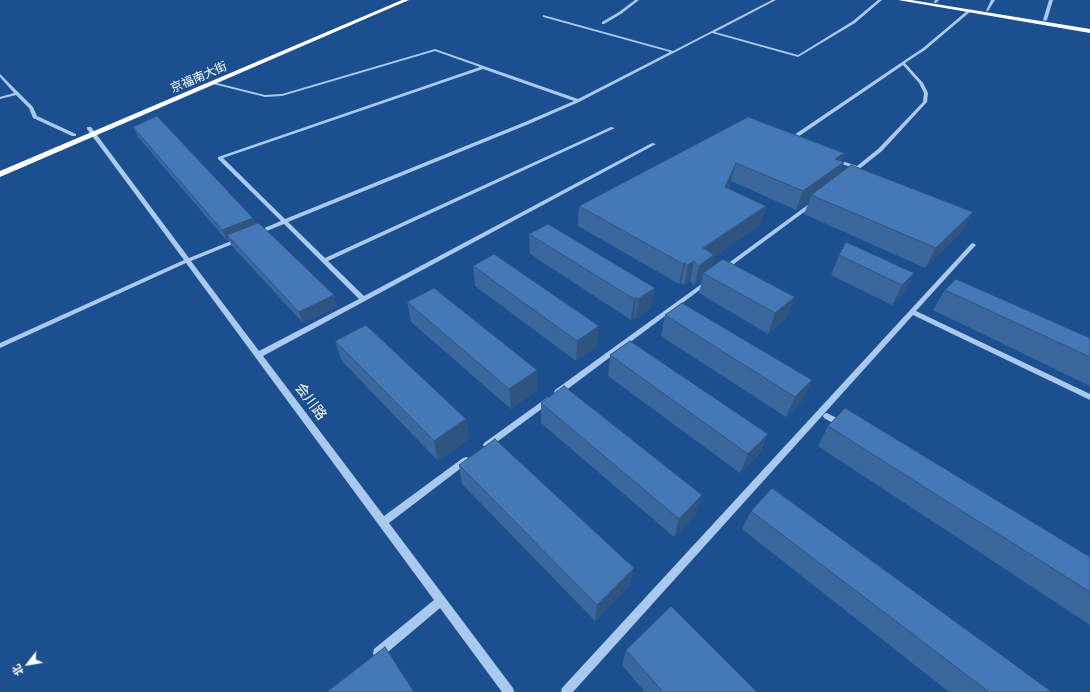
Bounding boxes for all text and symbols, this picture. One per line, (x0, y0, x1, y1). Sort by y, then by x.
street label: 京福南大街 (169, 60, 229, 96)
street label: 会川路 (291, 380, 329, 424)
north arrow (8, 644, 48, 684)
text: 北 (9, 662, 27, 679)

